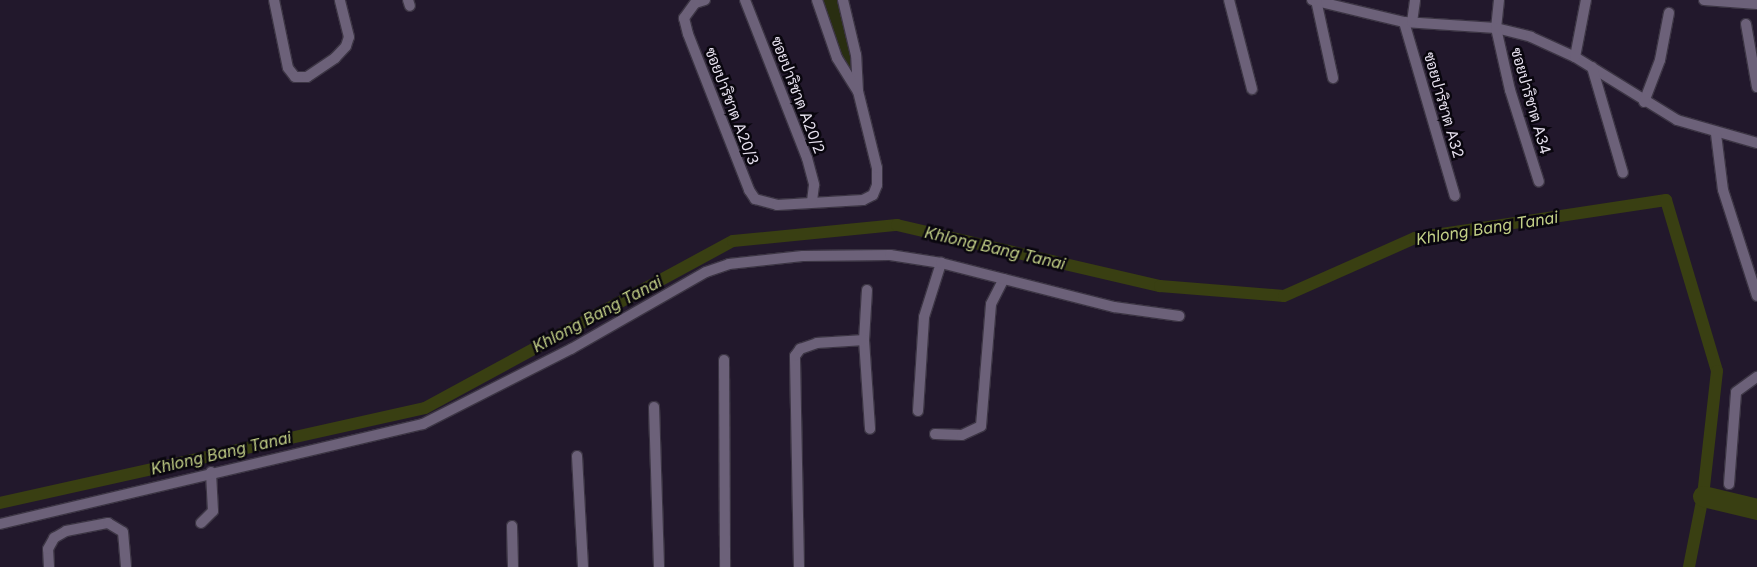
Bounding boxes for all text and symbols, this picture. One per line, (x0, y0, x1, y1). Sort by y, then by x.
street label: ซอยปาริชาต A20/2 (767, 34, 829, 156)
street label: ซอยปาริชาต A20/3 (701, 45, 763, 167)
street label: ซอยปาริชาต A34 (1507, 46, 1555, 156)
street label: ซอยปาริชาต A32 (1420, 50, 1468, 160)
water label: Khlong Bang Tanai (1415, 207, 1559, 249)
water label: Khlong Bang Tanai (923, 222, 1067, 274)
water label: Khlong Bang Tanai (529, 272, 665, 356)
water label: Khlong Bang Tanai (149, 427, 293, 479)

